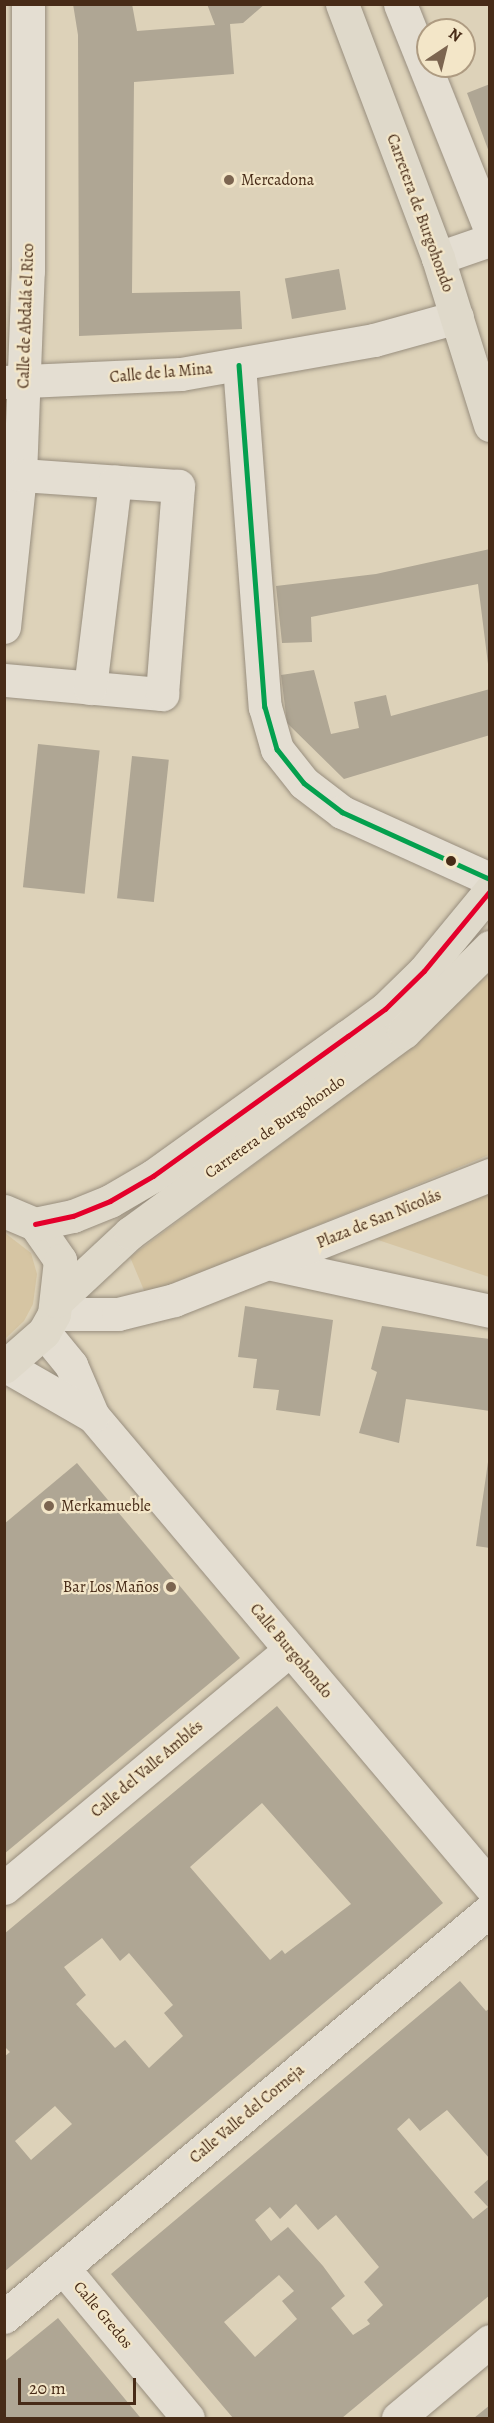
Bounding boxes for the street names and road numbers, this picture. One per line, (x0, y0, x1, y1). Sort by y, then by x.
street label: Carretera de Burgohondo (382, 131, 458, 295)
street label: Calle de Abdalá el Rico (14, 243, 38, 389)
street label: Calle de la Mina (109, 359, 213, 387)
street label: Carretera de Burgohondo (201, 1071, 349, 1183)
street label: Plaza de San Nicolás (314, 1185, 444, 1253)
street label: Calle Burgohondo (246, 1600, 336, 1702)
street label: Calle del Valle Amblés (87, 1716, 207, 1822)
street label: Calle Valle del Corneja (186, 2060, 308, 2168)
street label: Calle Gredos (69, 2277, 137, 2353)

